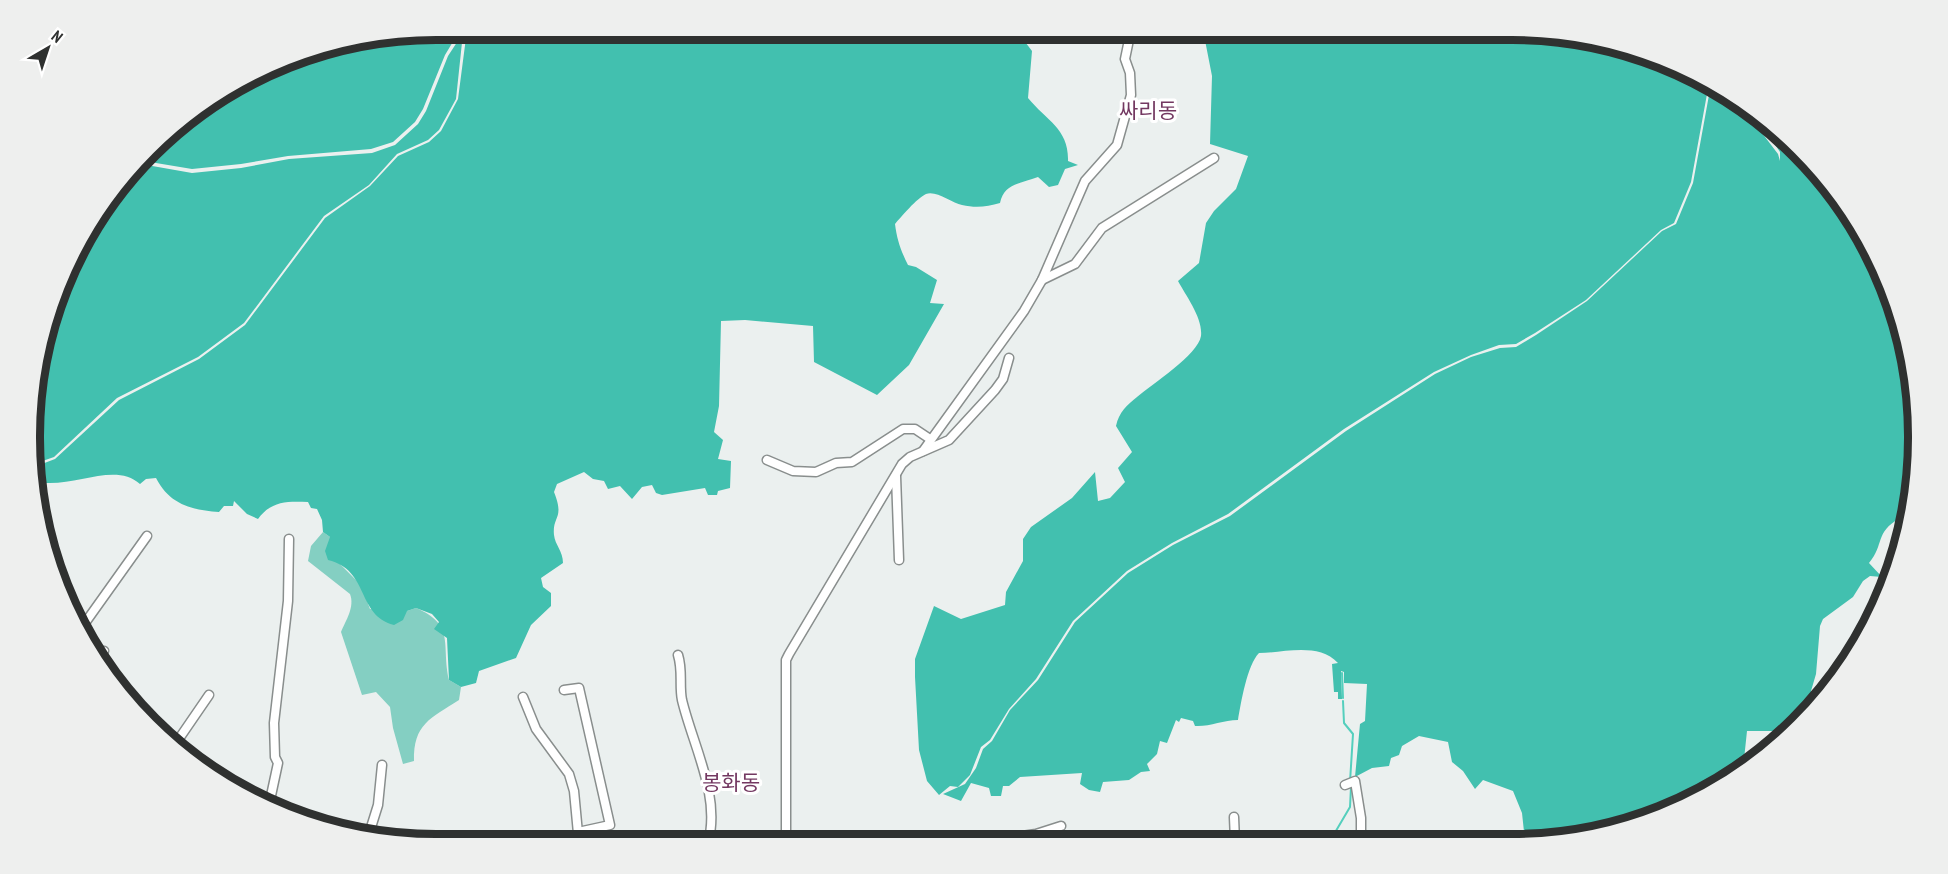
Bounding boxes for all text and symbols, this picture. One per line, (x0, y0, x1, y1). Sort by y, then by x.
north arrow (18, 18, 78, 78)
text: N (48, 26, 67, 47)
district label: 싸리동 (1119, 97, 1177, 124)
district label: 봉화동 (702, 769, 760, 796)

